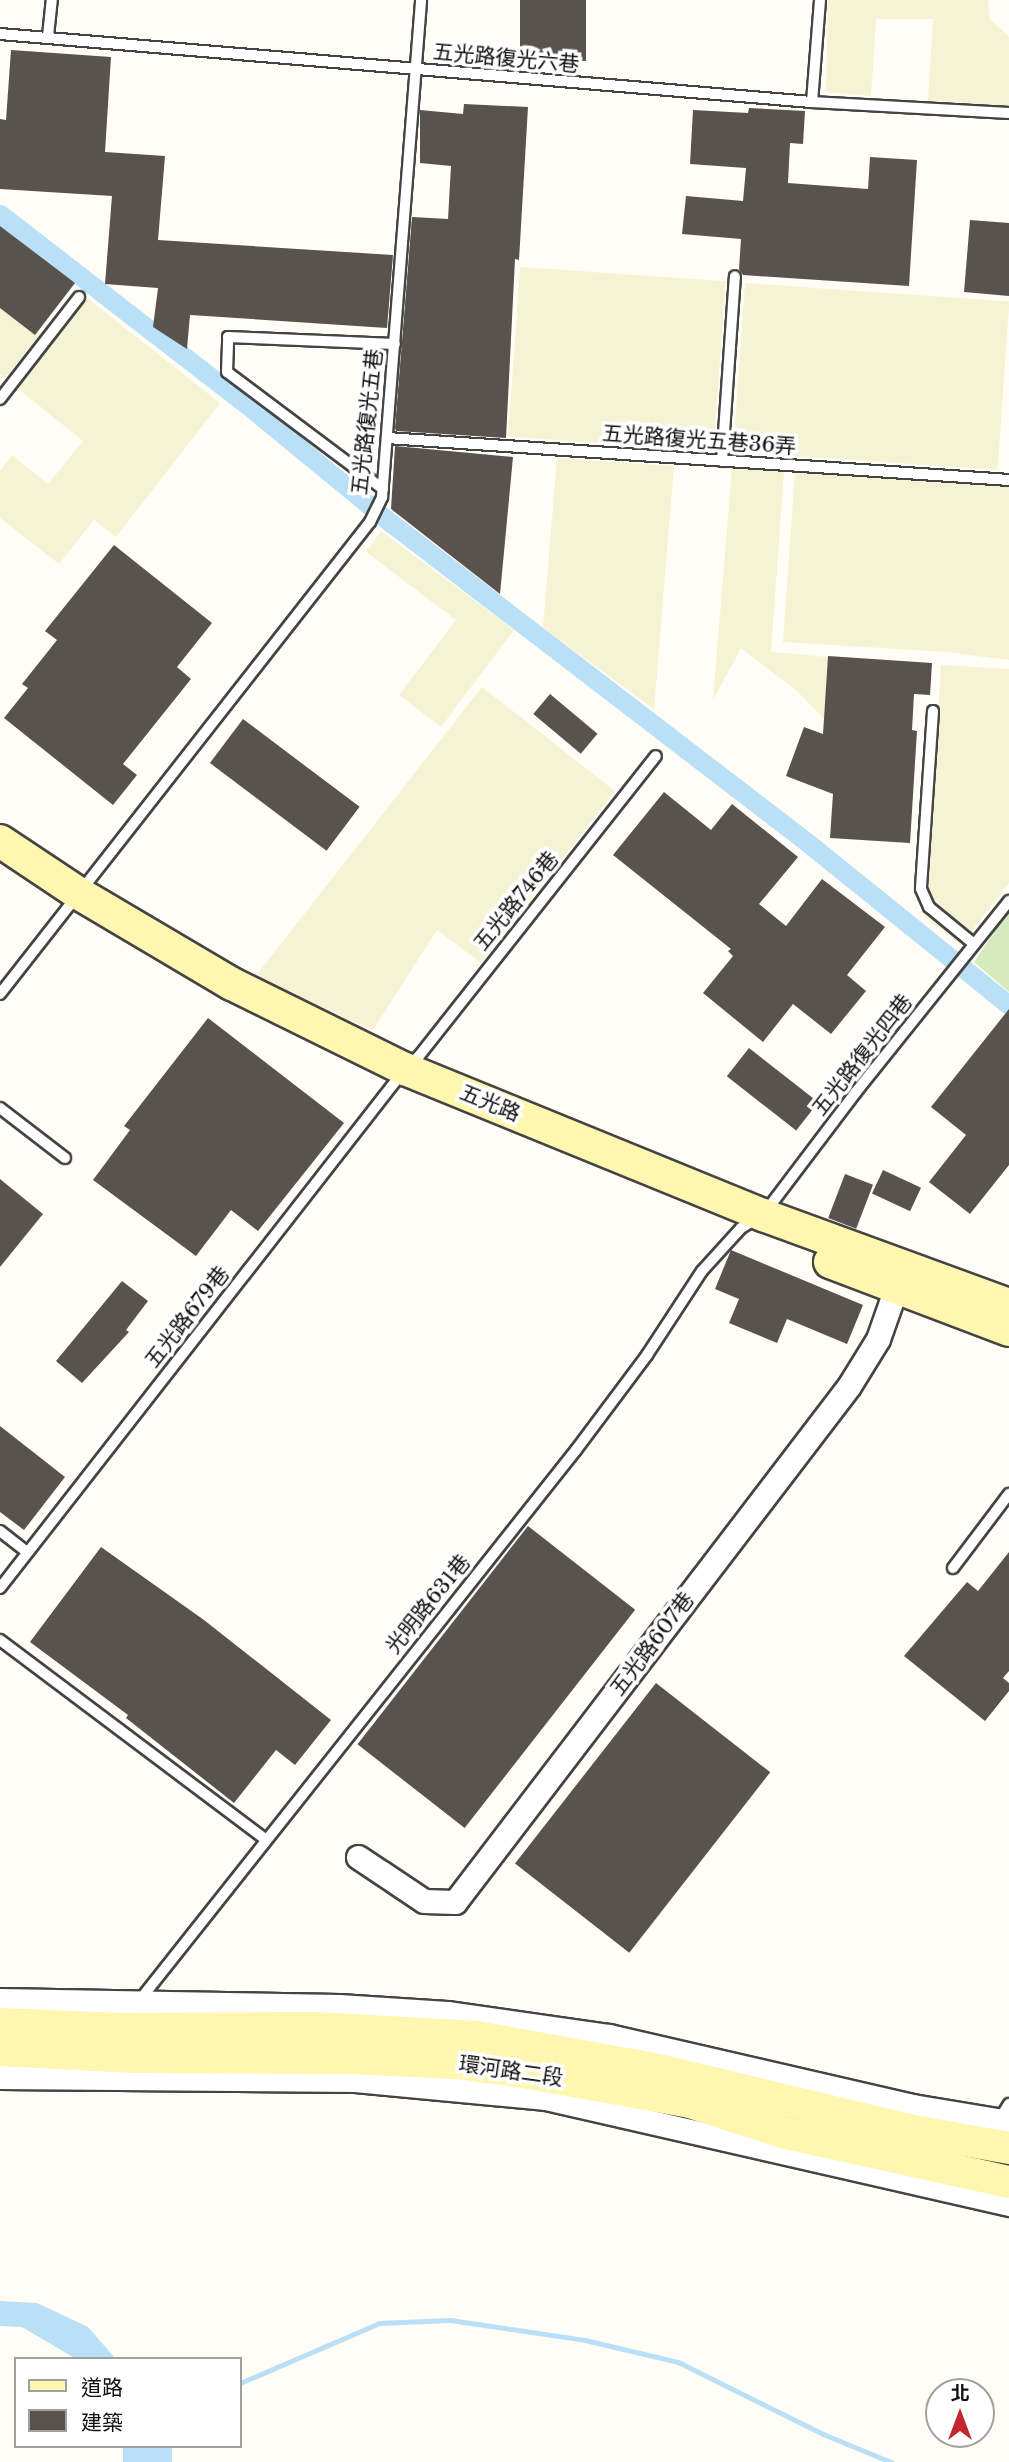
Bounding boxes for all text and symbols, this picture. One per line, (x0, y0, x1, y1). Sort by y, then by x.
street label: 五光路復光六巷 (432, 39, 580, 77)
street label: 五光路復光五巷 (347, 348, 387, 496)
street label: 五光路復光五巷36弄 (601, 421, 797, 459)
street label: 五光路746巷 (468, 846, 564, 956)
street label: 五光路復光四巷 (807, 989, 917, 1121)
street label: 五光路 (456, 1080, 524, 1126)
street label: 五光路679巷 (140, 1261, 234, 1373)
street label: 光明路631巷 (381, 1550, 475, 1658)
street label: 五光路607巷 (605, 1587, 699, 1701)
street label: 環河路二段 (457, 2051, 565, 2091)
legend (14, 2357, 242, 2448)
text: 道路 (81, 2375, 123, 2401)
north arrow (925, 2378, 995, 2448)
text: 北 (950, 2382, 970, 2405)
text: 建築 (81, 2410, 123, 2436)

